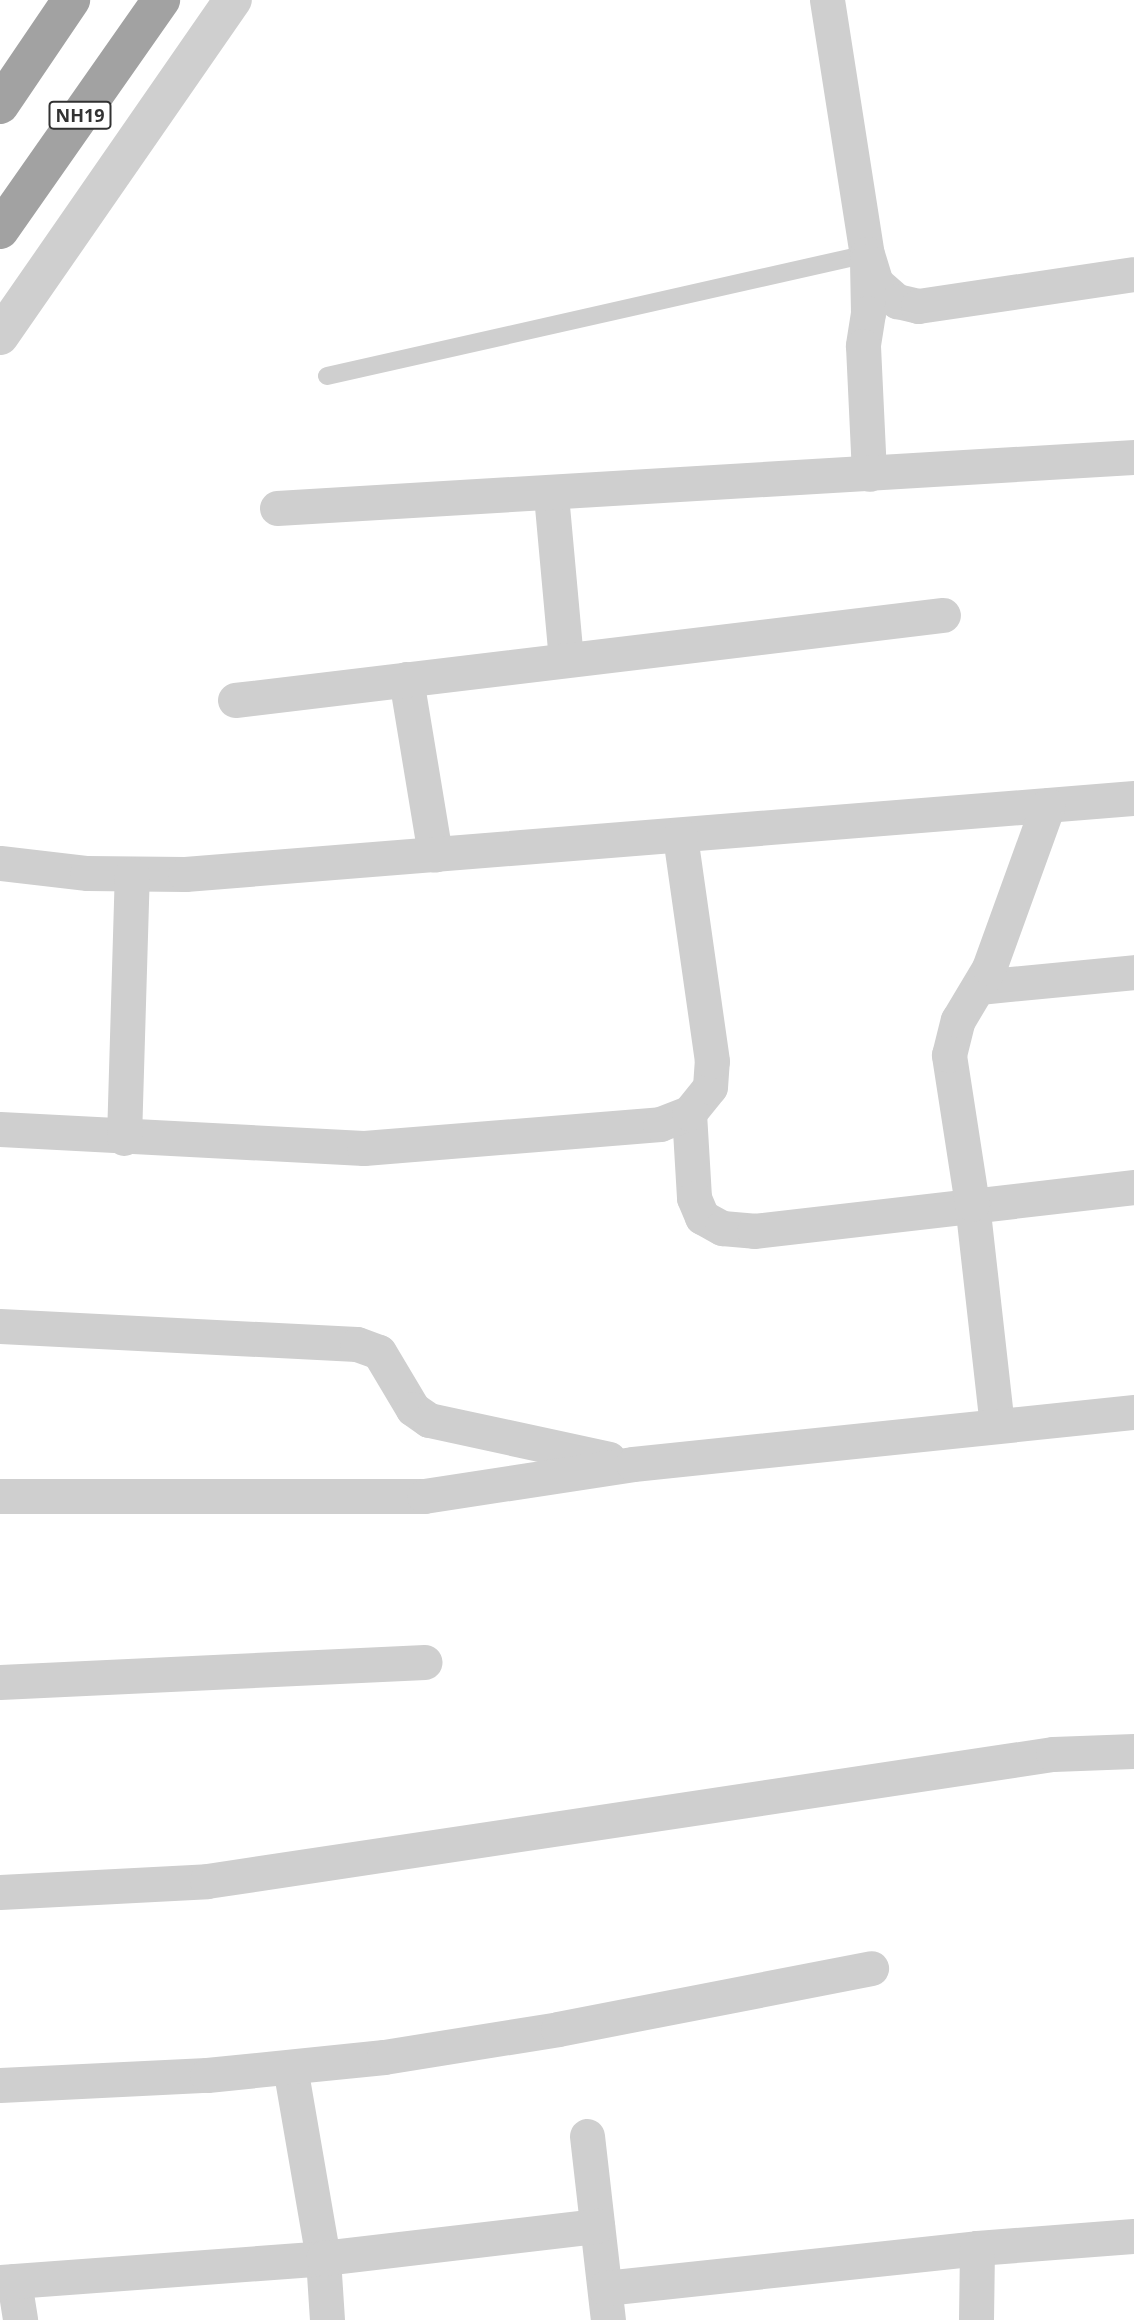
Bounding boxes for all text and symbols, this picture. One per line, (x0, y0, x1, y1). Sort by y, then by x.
road number: NH19 (48, 100, 112, 130)

